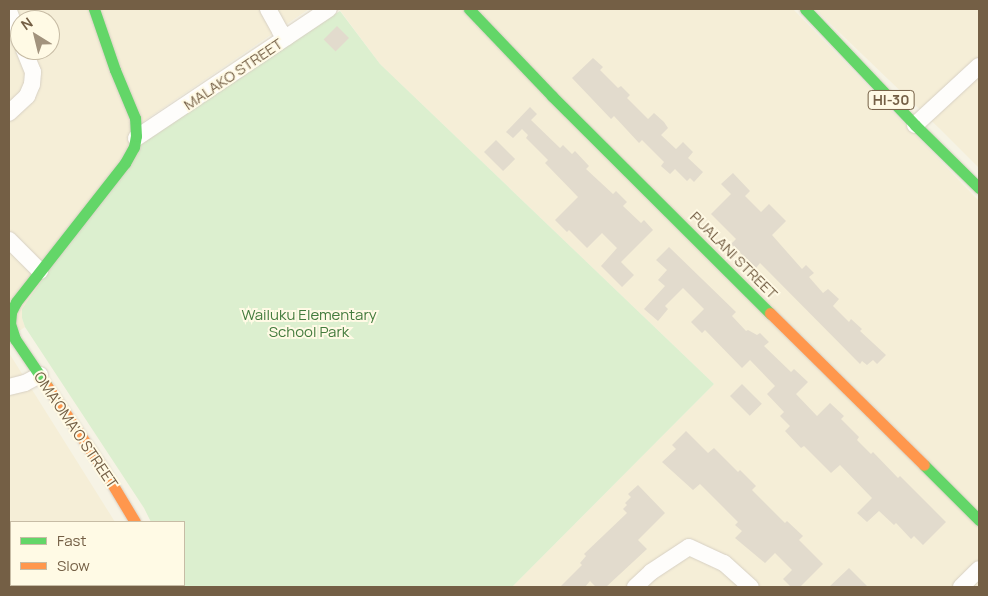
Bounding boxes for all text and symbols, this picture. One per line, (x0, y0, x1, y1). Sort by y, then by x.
north arrow (10, 10, 60, 60)
text: N (17, 13, 36, 34)
street label: MALAKO STREET (180, 34, 286, 114)
road number: HI-30 (867, 88, 915, 112)
street label: PUALANI STREET (687, 208, 781, 302)
park label: Wailuku Elementary School Park (241, 305, 377, 340)
street label: OMA'OMA'O STREET (30, 368, 122, 492)
legend (10, 521, 185, 586)
text: Fast (57, 530, 86, 551)
text: Slow (57, 555, 90, 576)

